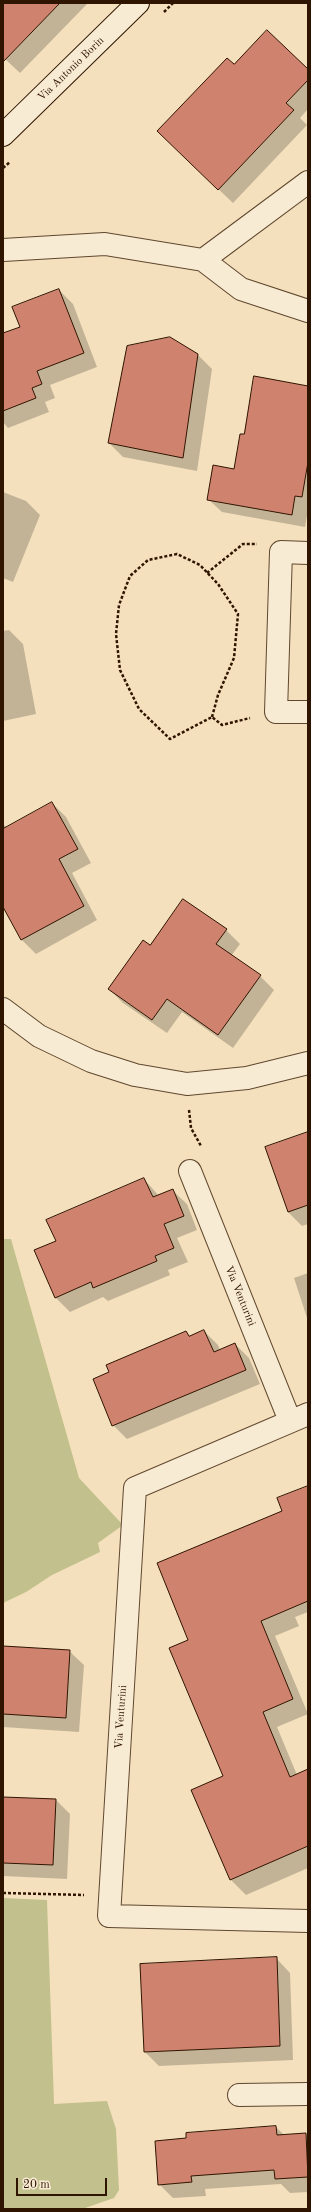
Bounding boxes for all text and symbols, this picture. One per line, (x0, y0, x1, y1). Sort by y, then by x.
street label: Via Antonio Borin (35, 34, 107, 104)
street label: Via Venturini (222, 1264, 258, 1328)
street label: Via Venturini (112, 1685, 130, 1749)
scale bar (18, 2170, 109, 2196)
text: 20 m (23, 2179, 50, 2191)

